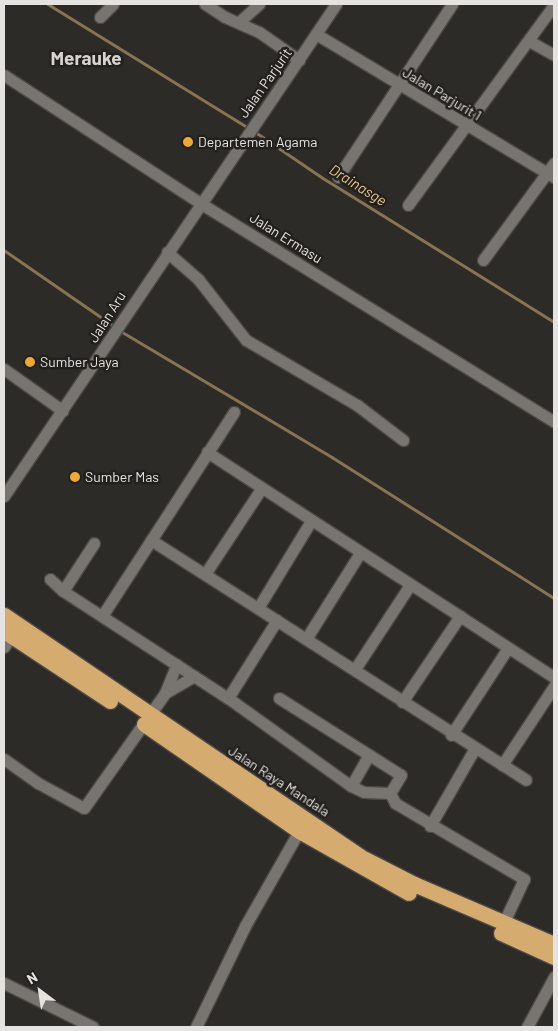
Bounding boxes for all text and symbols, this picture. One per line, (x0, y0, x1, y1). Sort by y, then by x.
street label: Jalan Parjurit (235, 45, 295, 121)
district label: Merauke (50, 47, 122, 69)
street label: Jalan Parjurit 1 (400, 64, 484, 124)
place label: Departemen Agama (198, 134, 318, 150)
marker: Departemen Agama (182, 136, 194, 148)
water label: Drainasge (326, 160, 390, 210)
street label: Jalan Ermasu (247, 209, 325, 267)
street label: Jalan Aru (85, 288, 129, 346)
place label: Sumber Jaya (40, 354, 119, 370)
marker: Sumber Jaya (24, 356, 36, 368)
place label: Sumber Mas (85, 469, 159, 485)
marker: Sumber Mas (69, 471, 81, 483)
street label: Jalan Raya Mandala (225, 742, 333, 820)
north arrow (15, 966, 65, 1016)
text: N (24, 968, 40, 987)

